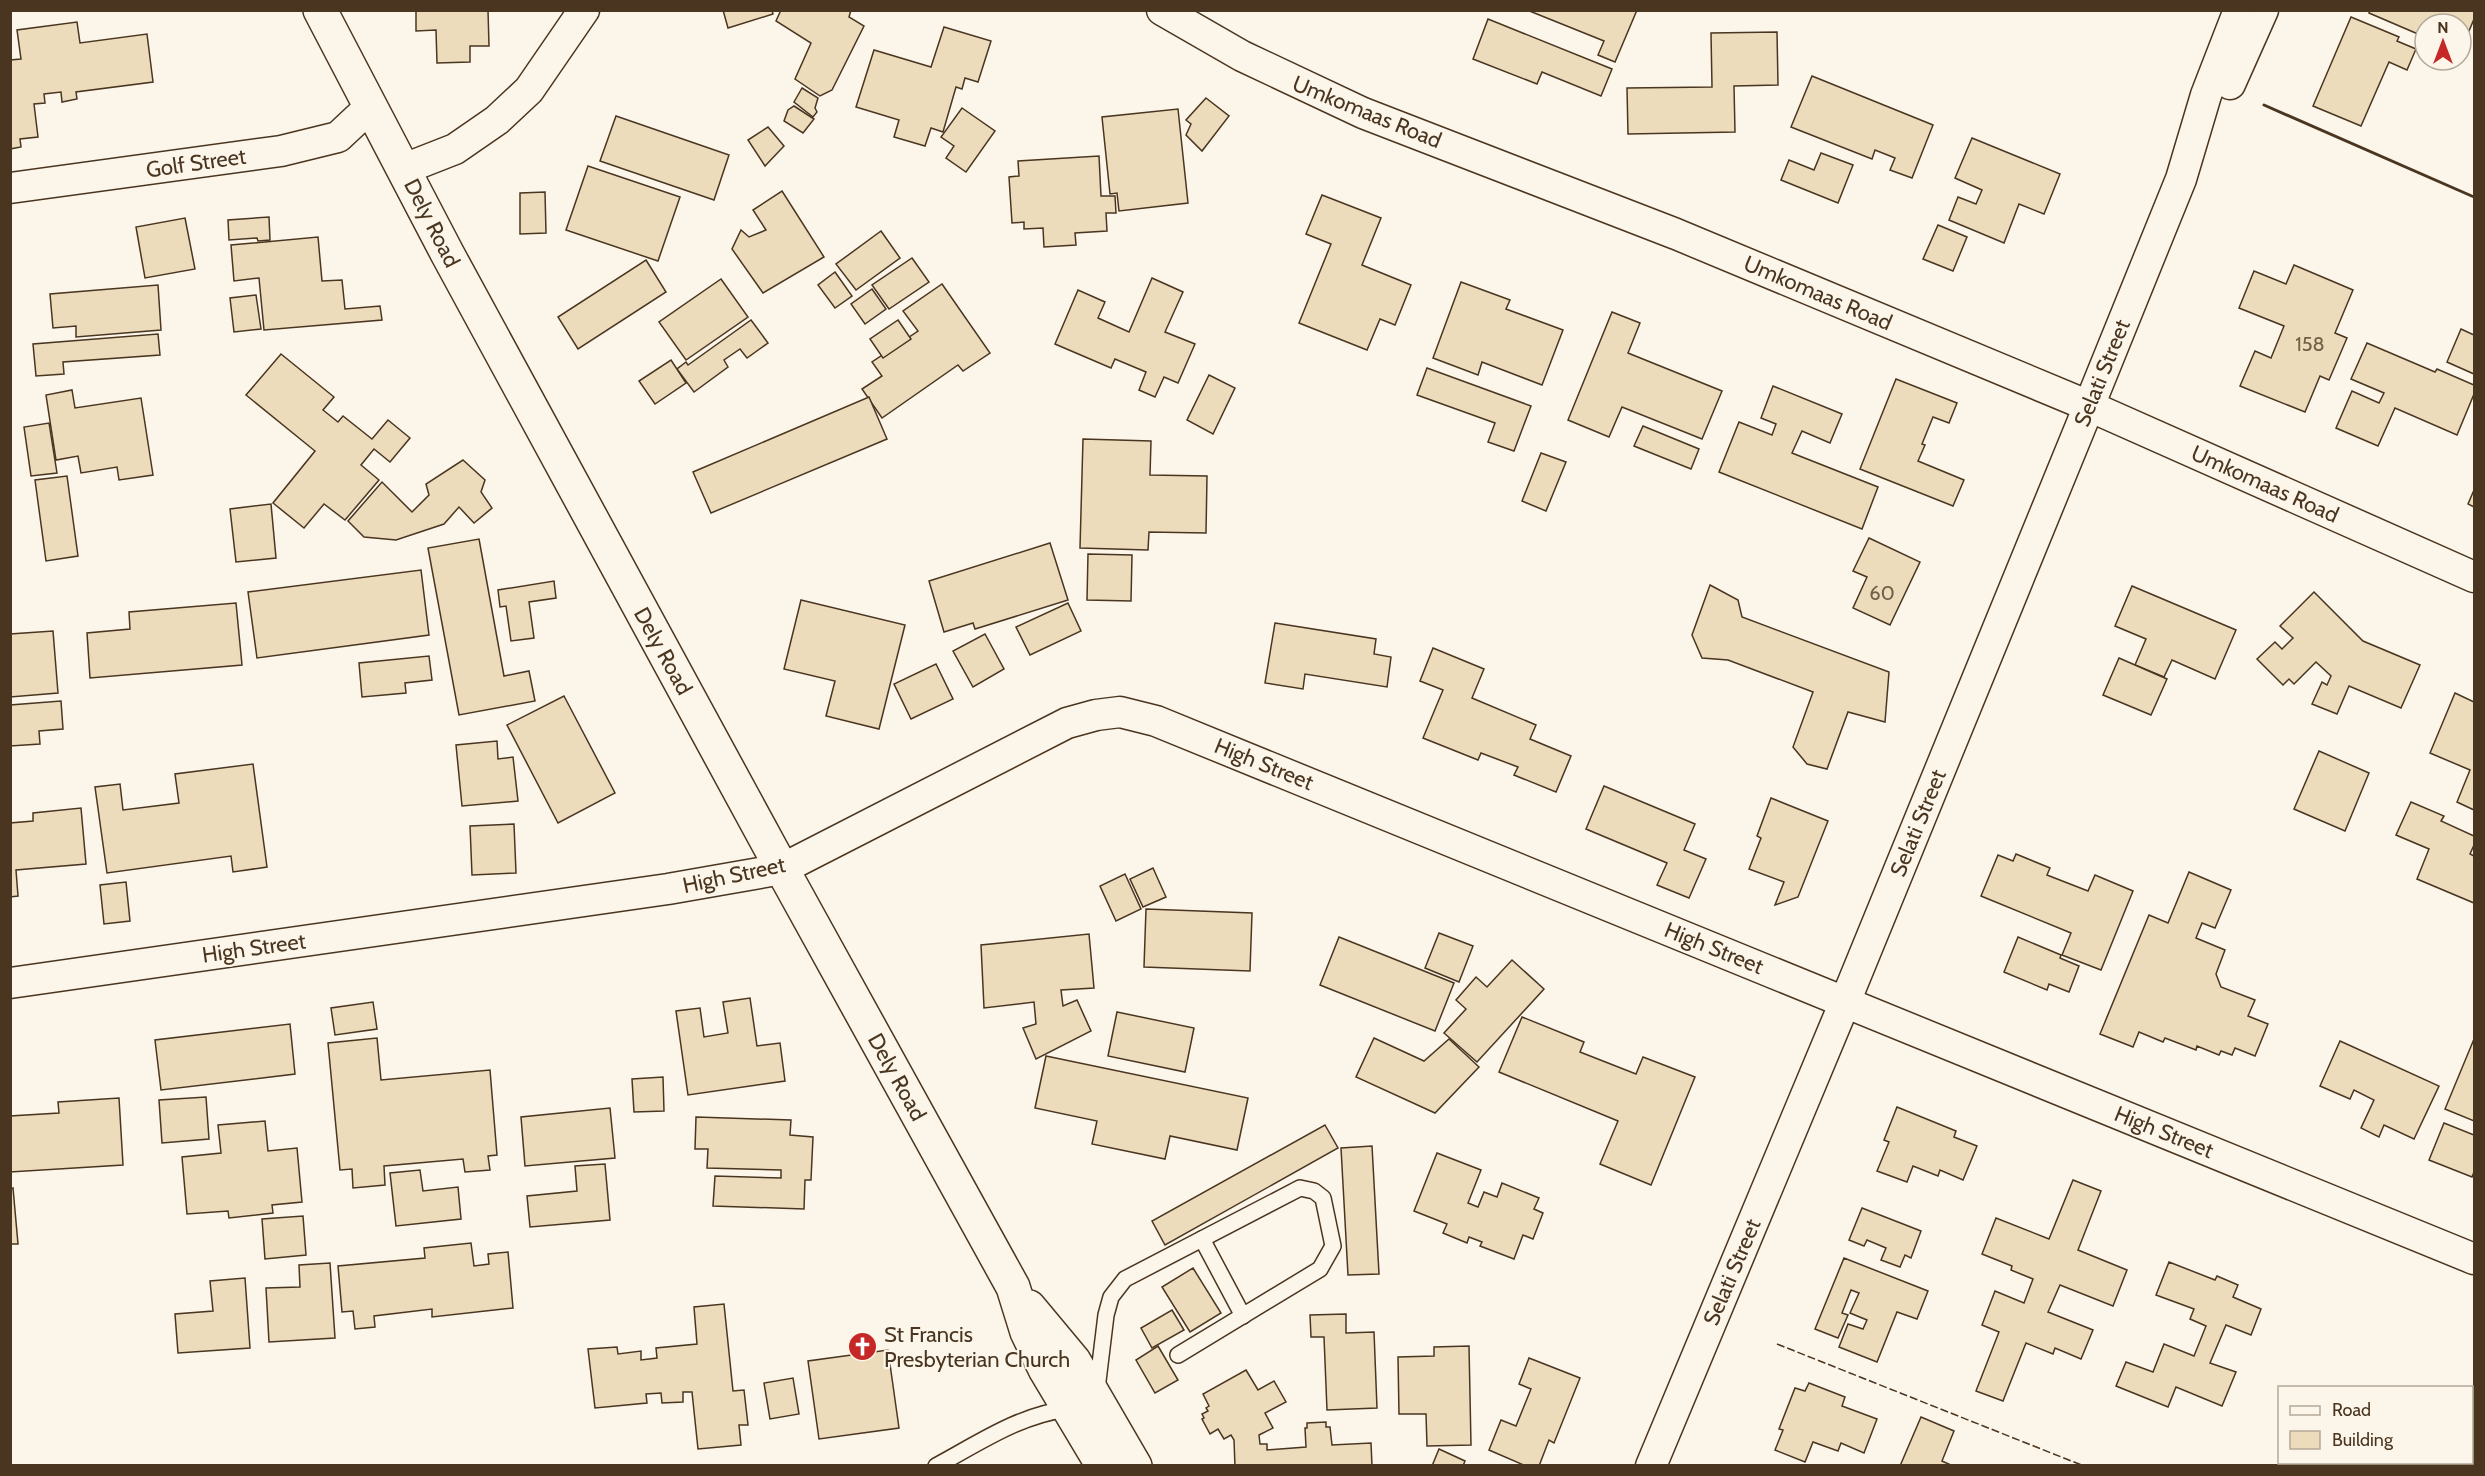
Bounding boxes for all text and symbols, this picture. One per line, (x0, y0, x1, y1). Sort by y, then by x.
north arrow (2413, 12, 2473, 72)
text: N (2437, 18, 2449, 37)
street label: Umkomaas Road (1288, 70, 1446, 154)
street label: Golf Street (144, 143, 248, 183)
street label: Dely Road (398, 174, 466, 272)
street label: Umkomaas Road (1740, 250, 1896, 336)
street label: Selati Street (2068, 315, 2136, 431)
house number: 158 (2295, 332, 2325, 356)
street label: Umkomaas Road (2187, 439, 2343, 529)
house number: 60 (1869, 581, 1895, 605)
street label: Dely Road (628, 602, 698, 700)
street label: High Street (1211, 732, 1318, 796)
street label: Selati Street (1884, 765, 1952, 881)
street label: High Street (680, 851, 788, 899)
street label: High Street (1661, 916, 1768, 980)
street label: High Street (200, 927, 308, 969)
street label: Dely Road (862, 1028, 932, 1126)
street label: High Street (2111, 1100, 2218, 1164)
street label: Selati Street (1697, 1214, 1767, 1329)
place label: St Francis Presbyterian Church (884, 1321, 1070, 1373)
church icon: St Francis Presbyterian Church (847, 1331, 879, 1363)
legend (2278, 1386, 2473, 1464)
text: Road (2332, 1399, 2371, 1421)
text: Building (2332, 1429, 2394, 1451)

